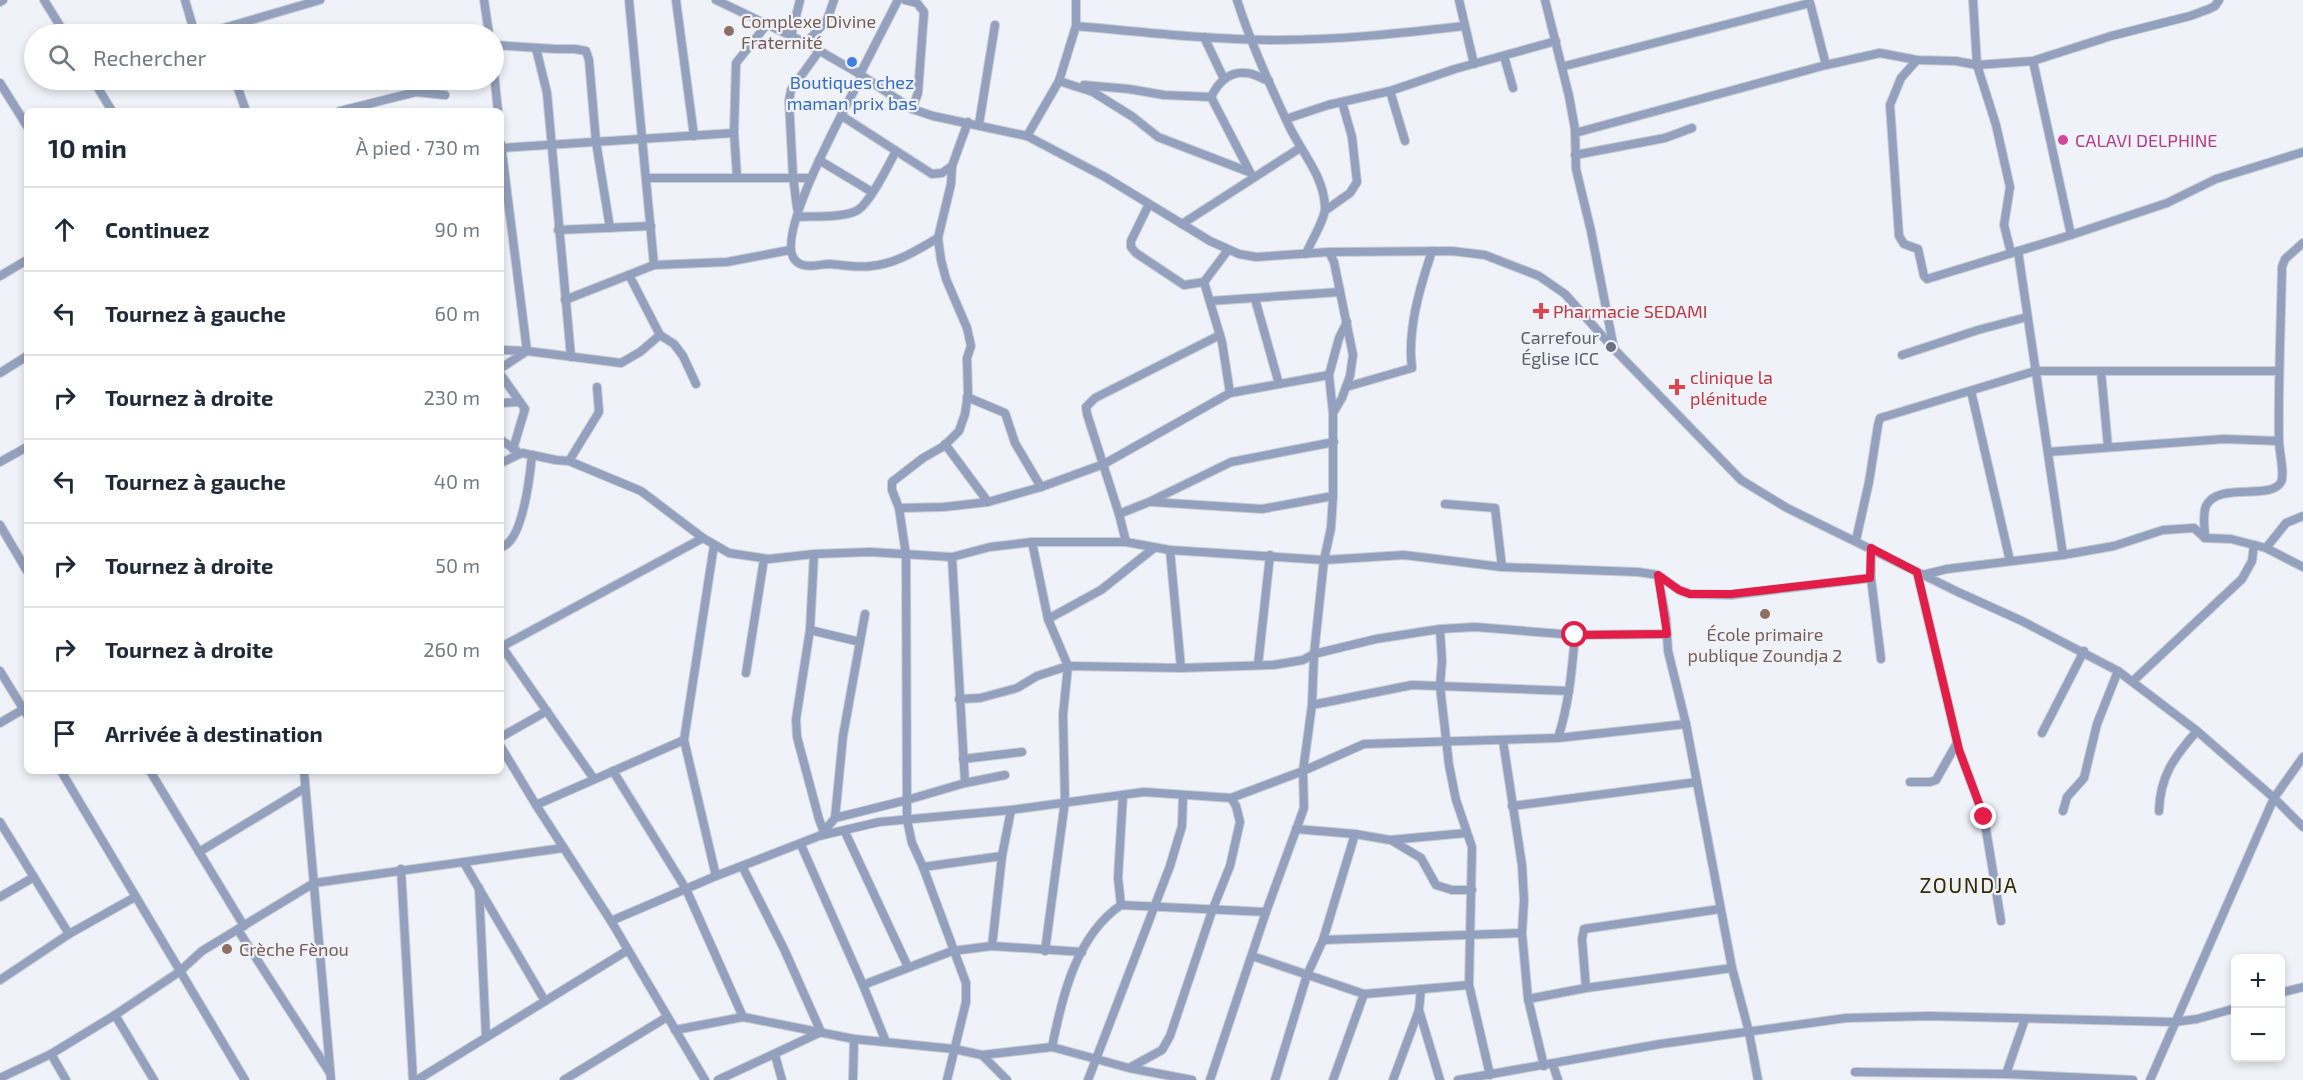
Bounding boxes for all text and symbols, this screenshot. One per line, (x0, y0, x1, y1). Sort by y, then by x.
place label: Complexe Divine Fraternité (741, 10, 876, 53)
search box (24, 24, 504, 90)
marker: Complexe Divine Fraternité (722, 24, 736, 38)
icon: search (45, 41, 78, 74)
text: Rechercher (93, 44, 206, 70)
marker: Boutiques chez maman prix bas (845, 55, 859, 69)
place label: Boutiques chez maman prix bas (787, 71, 917, 114)
place label: CALAVI DELPHINE (2075, 129, 2217, 151)
text: 10 min (48, 132, 127, 163)
marker: CALAVI DELPHINE (2056, 133, 2070, 147)
text: À pied · 730 m (356, 135, 480, 159)
icon: ahead (48, 213, 81, 246)
text: Continuez (105, 216, 209, 242)
text: 90 m (435, 217, 480, 241)
icon: left (48, 297, 81, 330)
text: Tournez à gauche (105, 300, 286, 326)
place label: Pharmacie SEDAMI (1553, 300, 1708, 322)
text: 60 m (435, 301, 480, 325)
marker: Pharmacie SEDAMI (1534, 304, 1548, 318)
place label: Carrefour Église ICC (1521, 326, 1599, 369)
marker: Carrefour Église ICC (1604, 340, 1618, 354)
place label: clinique la plénitude (1690, 366, 1773, 409)
marker: clinique la plénitude (1668, 378, 1686, 396)
icon: right (48, 381, 81, 414)
text: Tournez à droite (105, 384, 274, 410)
text: 230 m (424, 385, 480, 409)
icon: left (48, 465, 81, 498)
text: Tournez à gauche (105, 468, 286, 494)
text: 40 m (434, 469, 480, 493)
icon: right (48, 549, 81, 582)
text: Tournez à droite (105, 552, 274, 578)
text: 50 m (435, 553, 480, 577)
marker: École primaire publique Zoundja 2 (1758, 607, 1772, 621)
route start (1561, 621, 1587, 647)
place label: École primaire publique Zoundja 2 (1688, 623, 1842, 666)
icon: right (48, 633, 81, 666)
text: Tournez à droite (105, 636, 274, 662)
text: 260 m (423, 637, 480, 661)
icon: arrive (48, 717, 81, 750)
text: Arrivée à destination (105, 720, 323, 746)
route end (1970, 803, 1996, 829)
district label: ZOUNDJA (1920, 872, 2018, 897)
place label: Crèche Fènou (239, 938, 349, 960)
marker: Crèche Fènou (220, 942, 234, 956)
map controls (2231, 954, 2285, 1062)
button: + (2231, 954, 2285, 1008)
button: − (2231, 1008, 2285, 1062)

